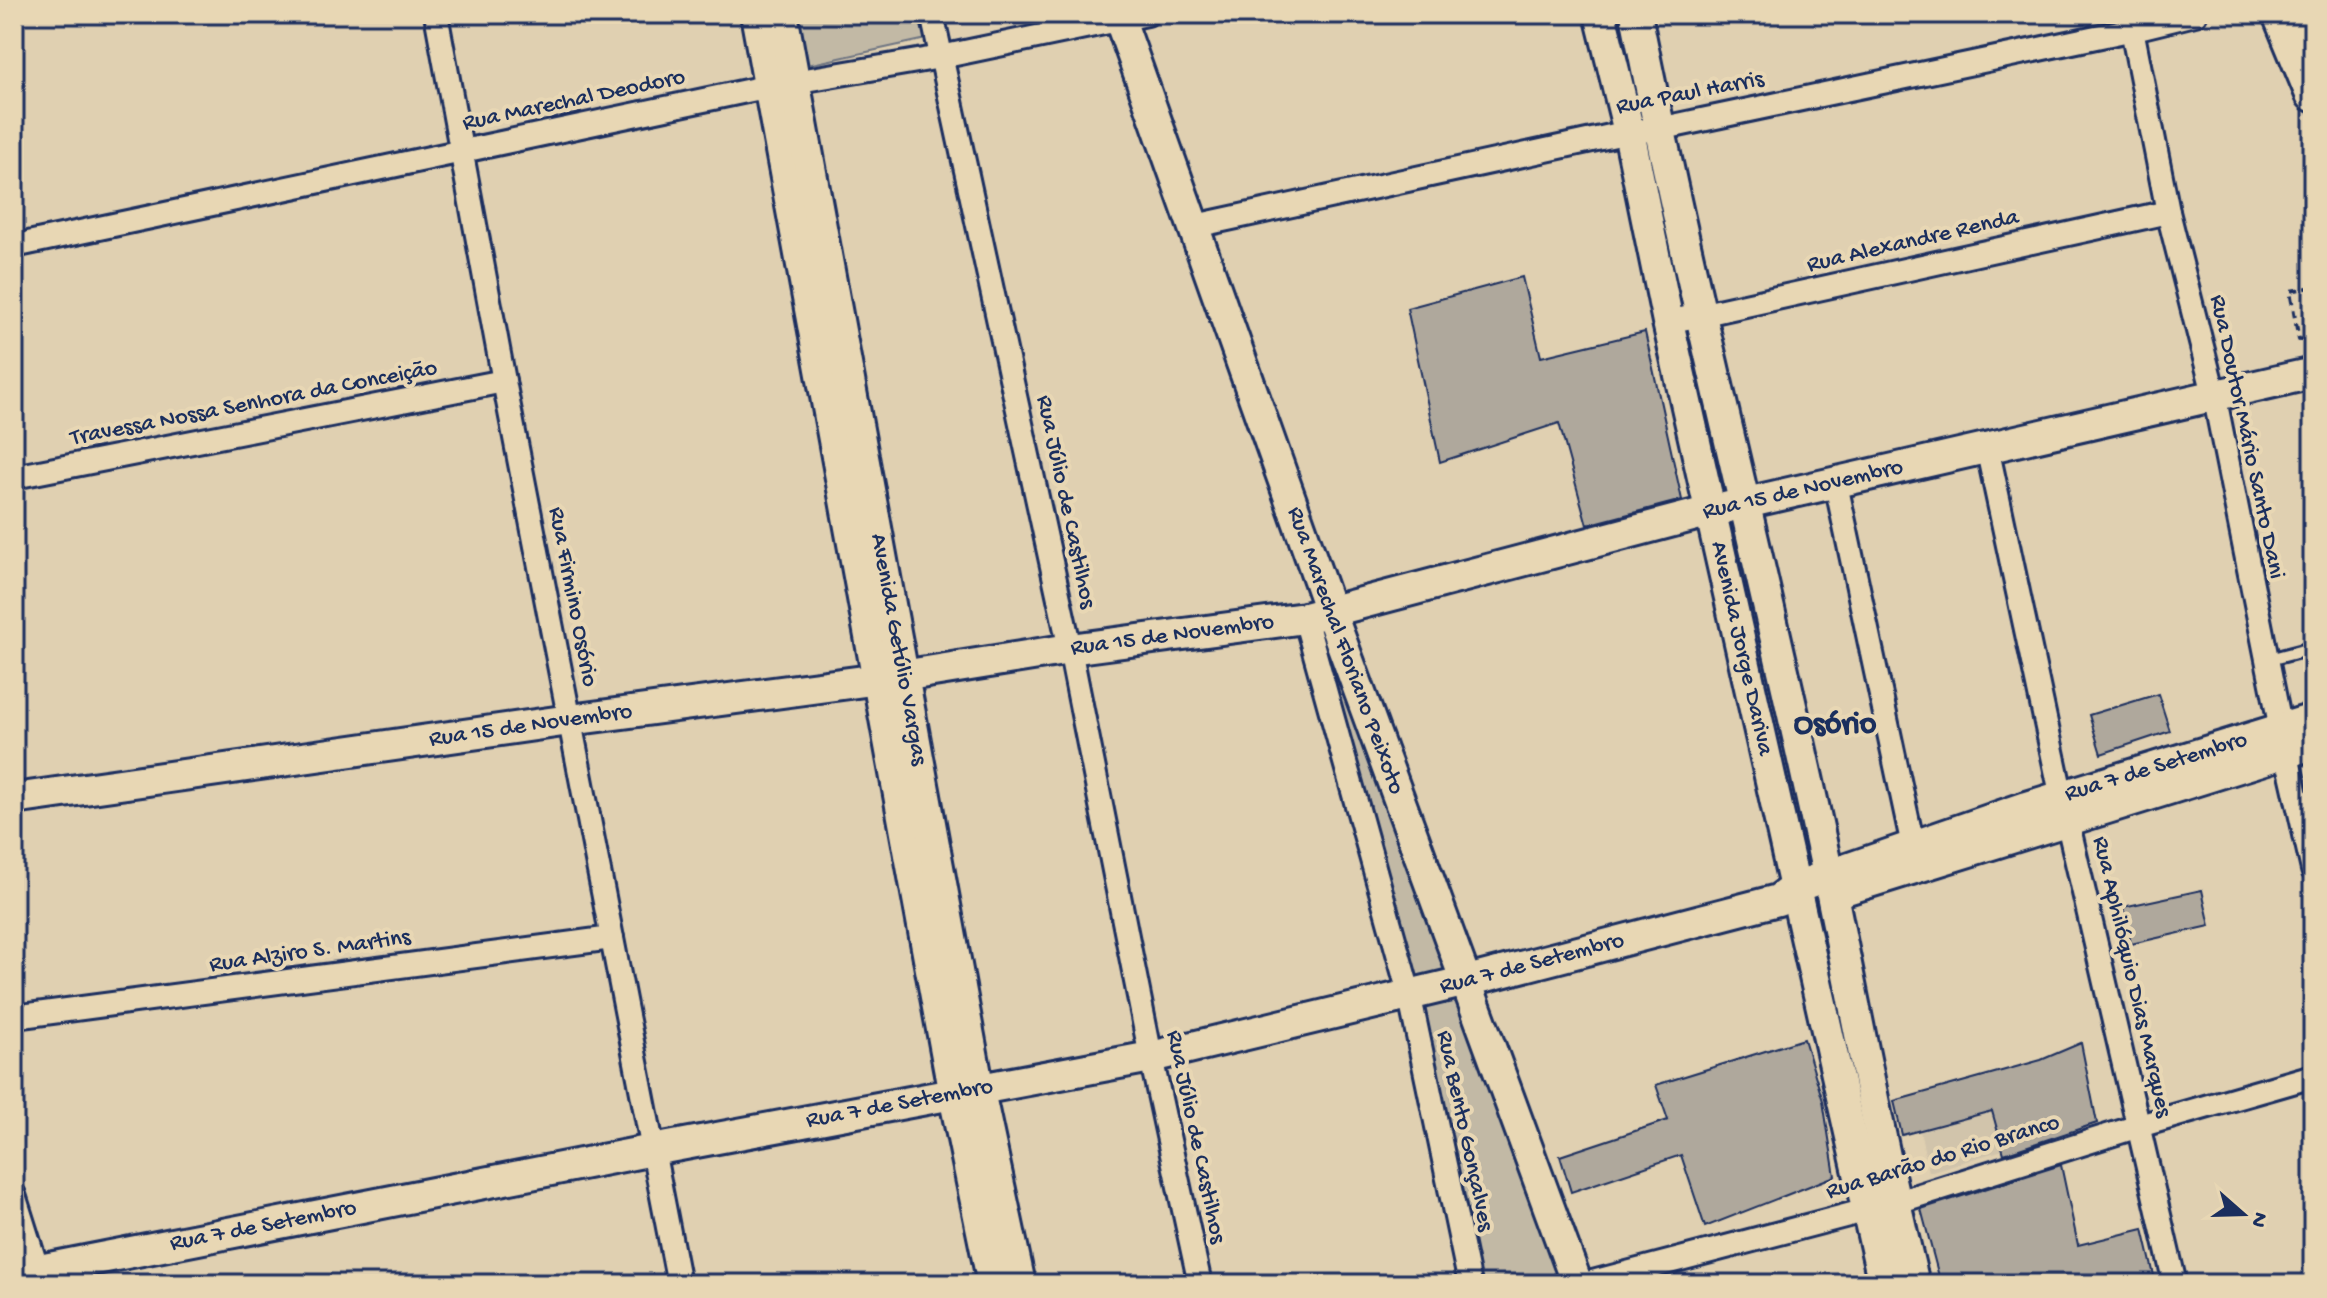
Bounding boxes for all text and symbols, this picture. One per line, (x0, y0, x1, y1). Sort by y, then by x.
street label: Rua Marechal Deodoro (460, 63, 688, 139)
street label: Rua Paul Harris (1614, 65, 1767, 123)
street label: Rua Alexandre Renda (1804, 203, 2022, 280)
street label: Rua Doutor Mário Santo Dani (2202, 292, 2290, 582)
street label: Travessa Nossa Senhora da Conceição (66, 354, 440, 454)
street label: Rua Júlio de Castilhos (1028, 393, 1102, 612)
street label: Rua 15 de Novembro (1700, 453, 1906, 527)
street label: Rua Marechal Floriano Peixoto (1280, 503, 1411, 799)
street label: Rua Firmino Osório (540, 505, 604, 689)
street label: Avenida Getúlio Vargas (863, 531, 934, 769)
street label: Avenida Jorge Dariva (1703, 538, 1780, 759)
street label: Rua 15 de Novembro (1069, 608, 1276, 663)
street label: Rua 15 de Novembro (427, 697, 634, 754)
district label: Osório (1794, 707, 1877, 745)
street label: Rua 7 de Setembro (2061, 726, 2251, 809)
street label: Rua Aphilóquio Dias Marques (2085, 834, 2178, 1122)
street label: Rua Alziro S. Martins (208, 923, 414, 980)
street label: Rua 7 de Setembro (1437, 926, 1627, 1002)
street label: Rua Júlio de Castilhos (1158, 1028, 1232, 1247)
street label: Rua Bento Gonçalves (1429, 1028, 1500, 1235)
street label: Rua 7 de Setembro (804, 1072, 995, 1136)
street label: Rua Barão do Rio Branco (1823, 1109, 2063, 1207)
north arrow (2203, 1174, 2283, 1254)
street label: Rua 7 de Setembro (167, 1194, 359, 1259)
text: N (2243, 1208, 2273, 1231)

